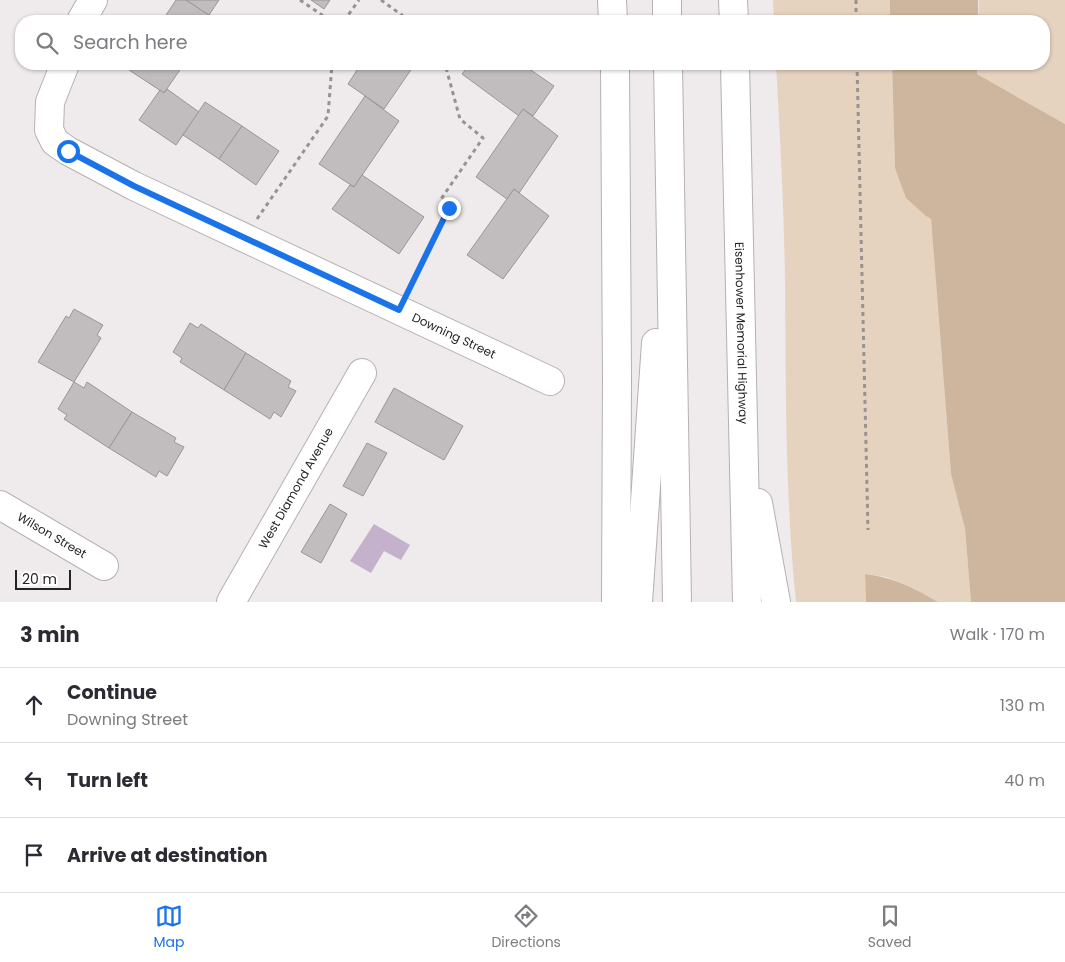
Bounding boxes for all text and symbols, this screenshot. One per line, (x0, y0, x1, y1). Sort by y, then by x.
search box (15, 15, 1050, 70)
icon: search (33, 29, 61, 57)
text: Search here (73, 29, 187, 56)
route start (57, 140, 80, 163)
route end (438, 197, 461, 220)
street label: Eisenhower Memorial Highway (731, 242, 752, 424)
street label: Downing Street (409, 308, 499, 362)
street label: West Diamond Avenue (254, 424, 337, 552)
street label: Wilson Street (14, 508, 90, 562)
scale bar (15, 567, 71, 590)
text: 20 m (22, 569, 57, 589)
text: 3 min (20, 620, 80, 649)
text: Walk · 170 m (950, 623, 1045, 646)
text: Continue (67, 679, 157, 706)
icon: ahead (20, 691, 48, 719)
text: 130 m (1000, 694, 1045, 717)
text: Downing Street (67, 708, 188, 731)
icon: left (20, 766, 48, 794)
text: Turn left (67, 767, 148, 794)
text: 40 m (1004, 769, 1045, 792)
icon: arrive (20, 841, 48, 869)
text: Arrive at destination (67, 842, 268, 869)
tab: Map (153, 902, 184, 953)
tab: Directions (491, 902, 561, 953)
tab: Saved (868, 902, 912, 953)

